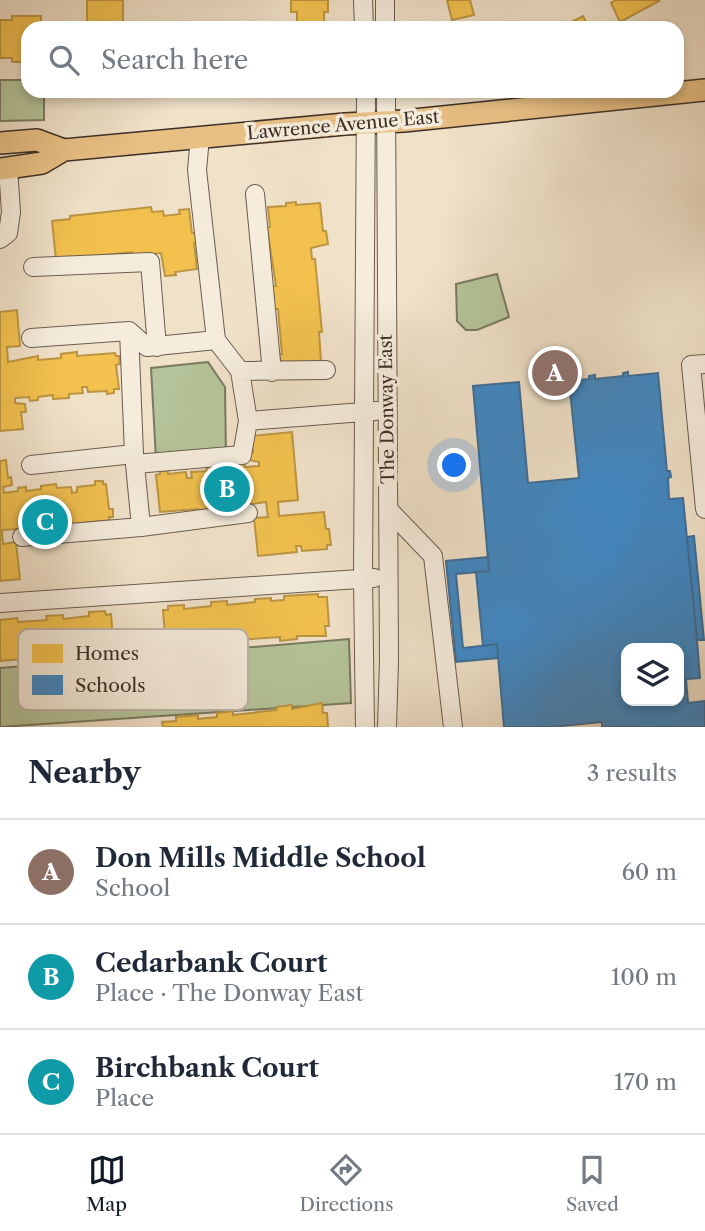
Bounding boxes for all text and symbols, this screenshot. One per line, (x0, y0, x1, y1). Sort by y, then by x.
search box (21, 21, 684, 98)
icon: search (45, 41, 83, 79)
text: Search here (101, 44, 248, 76)
street label: Lawrence Avenue East (246, 106, 441, 144)
street label: The Donway East (375, 333, 399, 484)
pin: A (532, 347, 578, 399)
your location (437, 448, 471, 482)
pin: B (204, 463, 250, 515)
pin: C (22, 496, 68, 548)
legend (18, 629, 248, 710)
text: Homes (75, 642, 139, 665)
map controls (621, 643, 684, 706)
button: layers (621, 643, 684, 706)
text: Schools (75, 674, 145, 697)
text: Nearby (28, 754, 141, 791)
text: 3 results (587, 759, 677, 787)
text: Don Mills Middle School (95, 842, 426, 874)
text: A (42, 858, 60, 886)
text: 60 m (621, 858, 677, 886)
text: School (95, 874, 170, 902)
text: Cedarbank Court (95, 947, 327, 979)
text: B (42, 963, 60, 991)
text: 100 m (611, 963, 677, 991)
text: Place · The Donway East (95, 979, 364, 1007)
text: Birchbank Court (95, 1052, 319, 1084)
text: C (42, 1068, 60, 1096)
text: 170 m (614, 1068, 677, 1096)
text: Place (95, 1084, 154, 1112)
tab: Map (86, 1151, 127, 1216)
tab: Directions (300, 1151, 393, 1216)
tab: Saved (566, 1151, 619, 1216)

